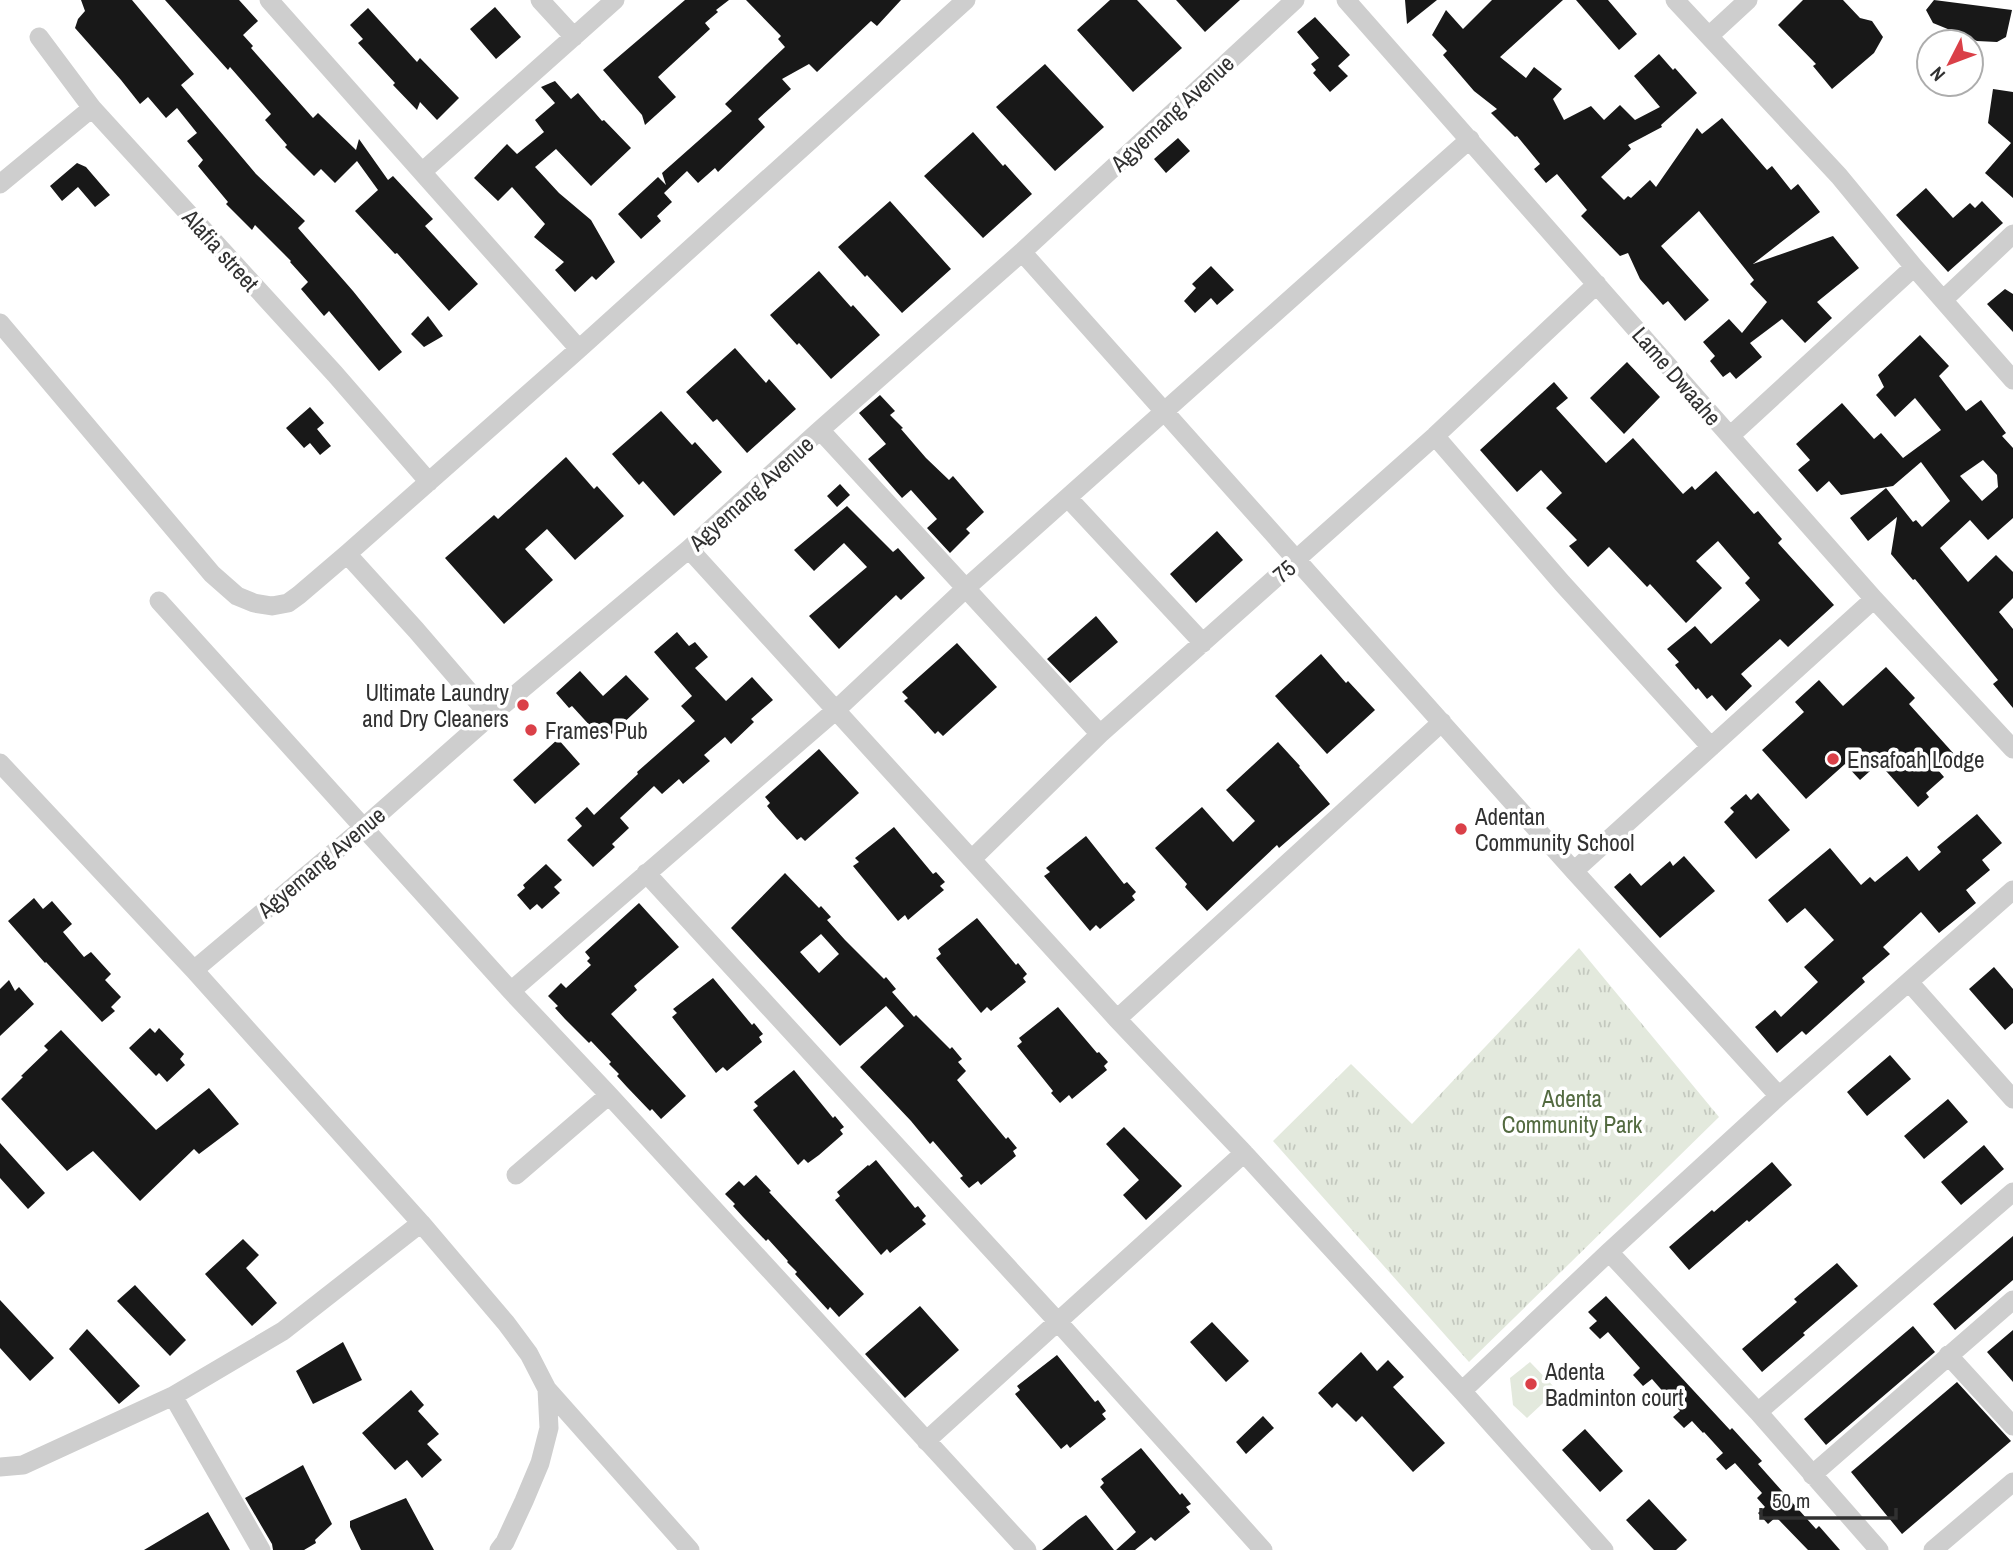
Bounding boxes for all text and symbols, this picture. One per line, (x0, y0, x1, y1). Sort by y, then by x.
north arrow (1915, 28, 1985, 98)
street label: Agyemang Avenue (1103, 48, 1240, 179)
text: N (1924, 61, 1951, 87)
street label: Alafia street (175, 201, 266, 298)
street label: Lame Dwaahe (1625, 320, 1729, 432)
street label: Agyemang Avenue (681, 429, 820, 558)
street label: 75 (1266, 552, 1302, 590)
place label: Ultimate Laundry and Dry Cleaners (362, 677, 510, 734)
marker: Ultimate Laundry and Dry Cleaners (515, 697, 531, 713)
place label: Frames Pub (545, 715, 648, 746)
marker: Frames Pub (523, 722, 539, 738)
place label: Ensafoah Lodge (1847, 744, 1984, 775)
marker: Ensafoah Lodge (1825, 751, 1841, 767)
street label: Agyemang Avenue (250, 799, 391, 925)
place label: Adentan Community School (1474, 801, 1634, 858)
marker: Adentan Community School (1453, 821, 1469, 837)
park label: Adenta Community Park (1502, 1083, 1643, 1140)
place label: Adenta Badminton court (1544, 1356, 1683, 1413)
marker: Adenta Badminton court (1523, 1376, 1539, 1392)
scale bar (1761, 1476, 1896, 1520)
text: 50 m (1772, 1486, 1810, 1515)

